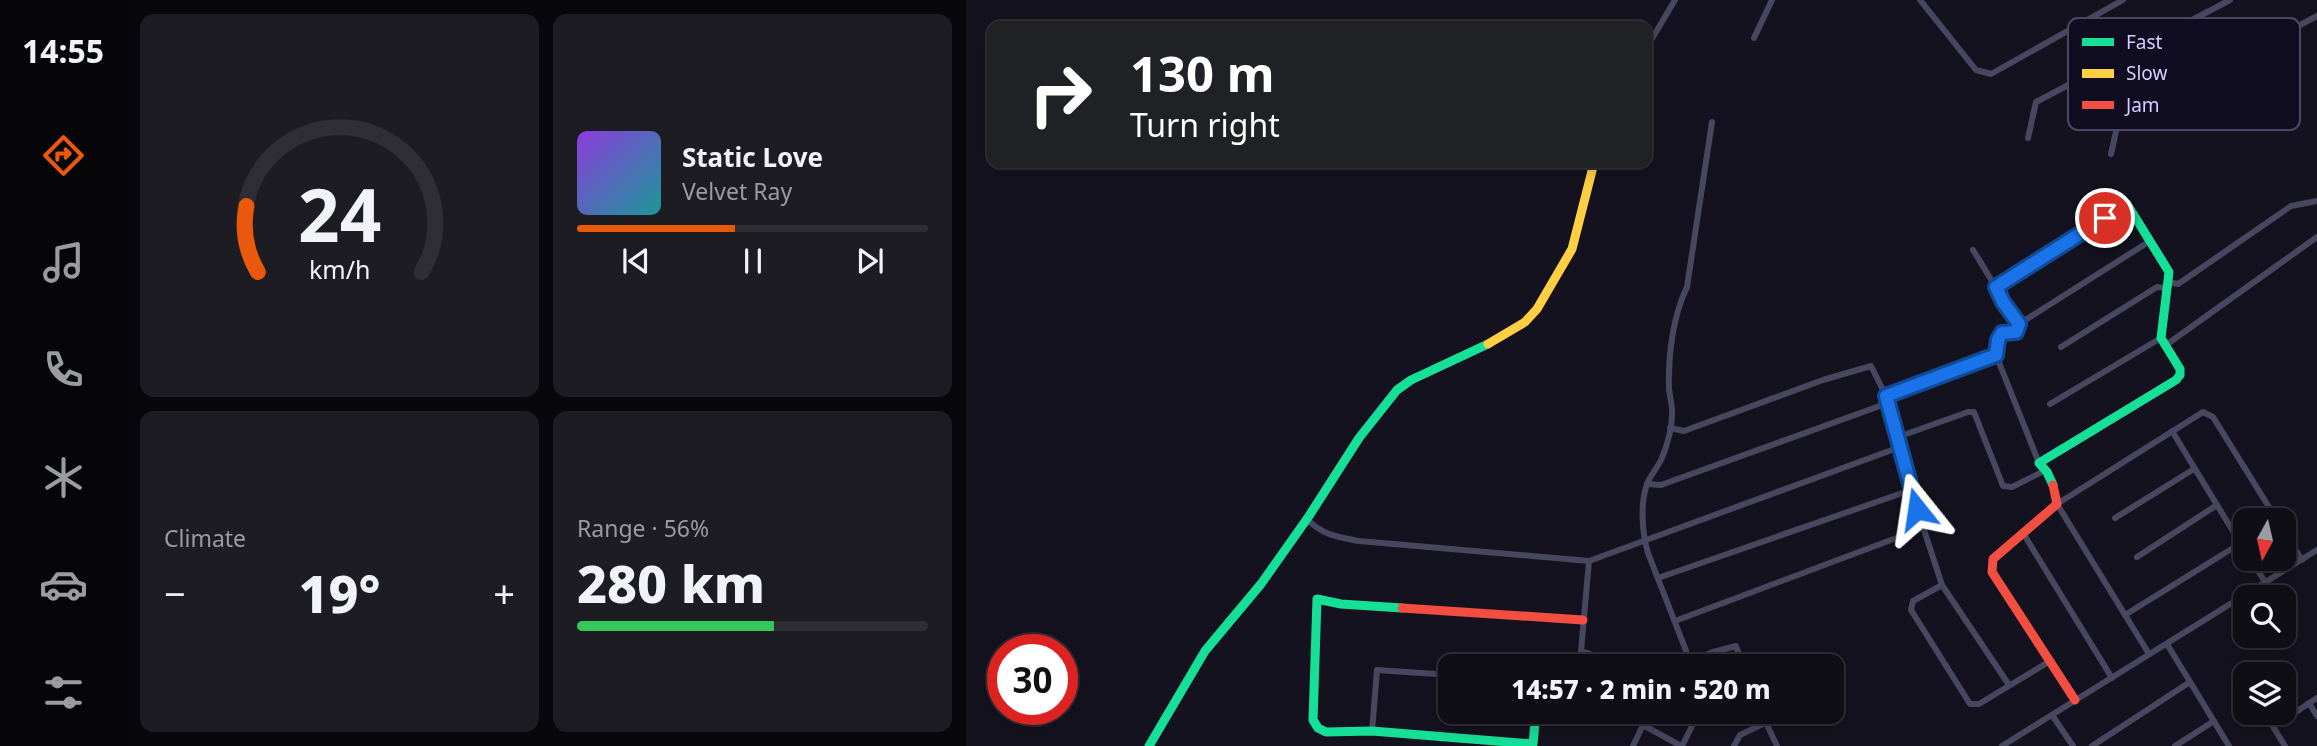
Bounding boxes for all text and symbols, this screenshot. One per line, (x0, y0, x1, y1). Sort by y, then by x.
legend (2068, 18, 2300, 130)
text: 14:55 (22, 29, 104, 72)
text: Fast (2126, 29, 2163, 55)
text: 130 m (1130, 40, 1275, 106)
icon: right (1015, 49, 1106, 140)
text: Slow (2126, 60, 2167, 86)
text: Jam (2124, 92, 2160, 118)
text: Turn right (1130, 103, 1280, 146)
icon: directions (39, 131, 88, 180)
text: Static Love (682, 139, 823, 175)
text: 24 (298, 164, 381, 263)
text: Velvet Ray (682, 175, 792, 207)
pin (2075, 188, 2135, 248)
icon: arrive (2086, 199, 2124, 237)
icon: music (39, 238, 88, 287)
icon: previous (617, 242, 655, 280)
icon: pause (734, 242, 772, 280)
icon: next (851, 242, 889, 280)
text: km/h (309, 252, 370, 286)
icon: phone (39, 345, 88, 394)
icon: climate (39, 453, 88, 502)
position arrow (1880, 472, 1954, 546)
north arrow (2233, 508, 2296, 570)
map controls (2233, 508, 2296, 725)
text: Range · 56% (577, 512, 709, 544)
text: Climate (164, 522, 246, 554)
text: 280 km (577, 547, 765, 618)
text: 19° (298, 557, 381, 628)
icon: car (39, 560, 88, 609)
text: − (164, 567, 186, 619)
text: + (493, 567, 515, 619)
button: search (2233, 585, 2296, 648)
speed limit sign: 30 (987, 634, 1078, 725)
button: layers (2233, 662, 2296, 725)
icon: filters (39, 668, 88, 717)
text: 14:57 · 2 min · 520 m (1511, 671, 1771, 707)

